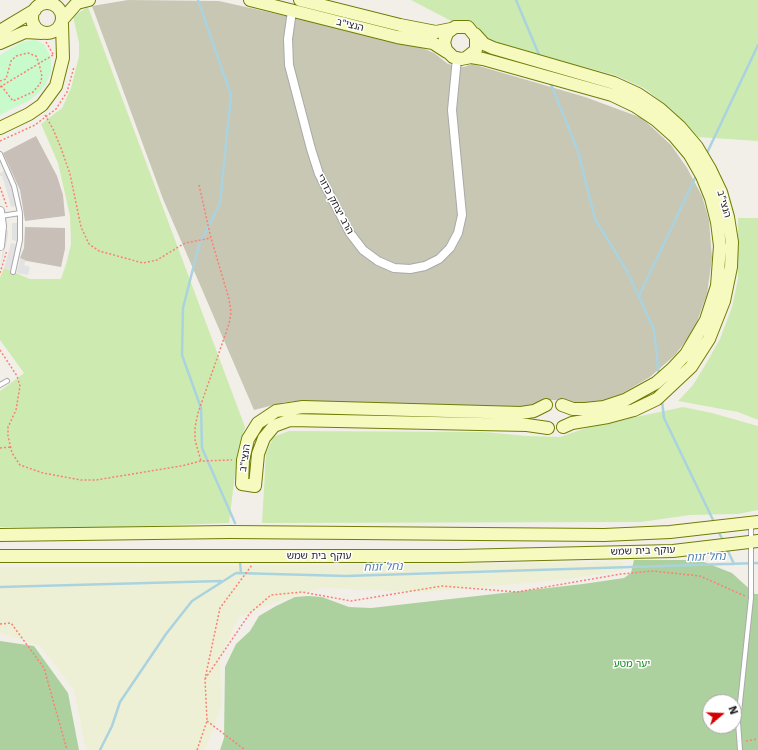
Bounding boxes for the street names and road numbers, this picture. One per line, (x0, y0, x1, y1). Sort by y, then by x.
street label: הנצי"ב (335, 16, 365, 34)
street label: הרב יצחק כדורי (314, 172, 356, 236)
street label: הנצי"ב (714, 189, 734, 219)
street label: הנצי"ב (237, 443, 253, 473)
street label: עוקף בית שמש (610, 544, 676, 558)
street label: עוקף בית שמש (287, 550, 351, 562)

